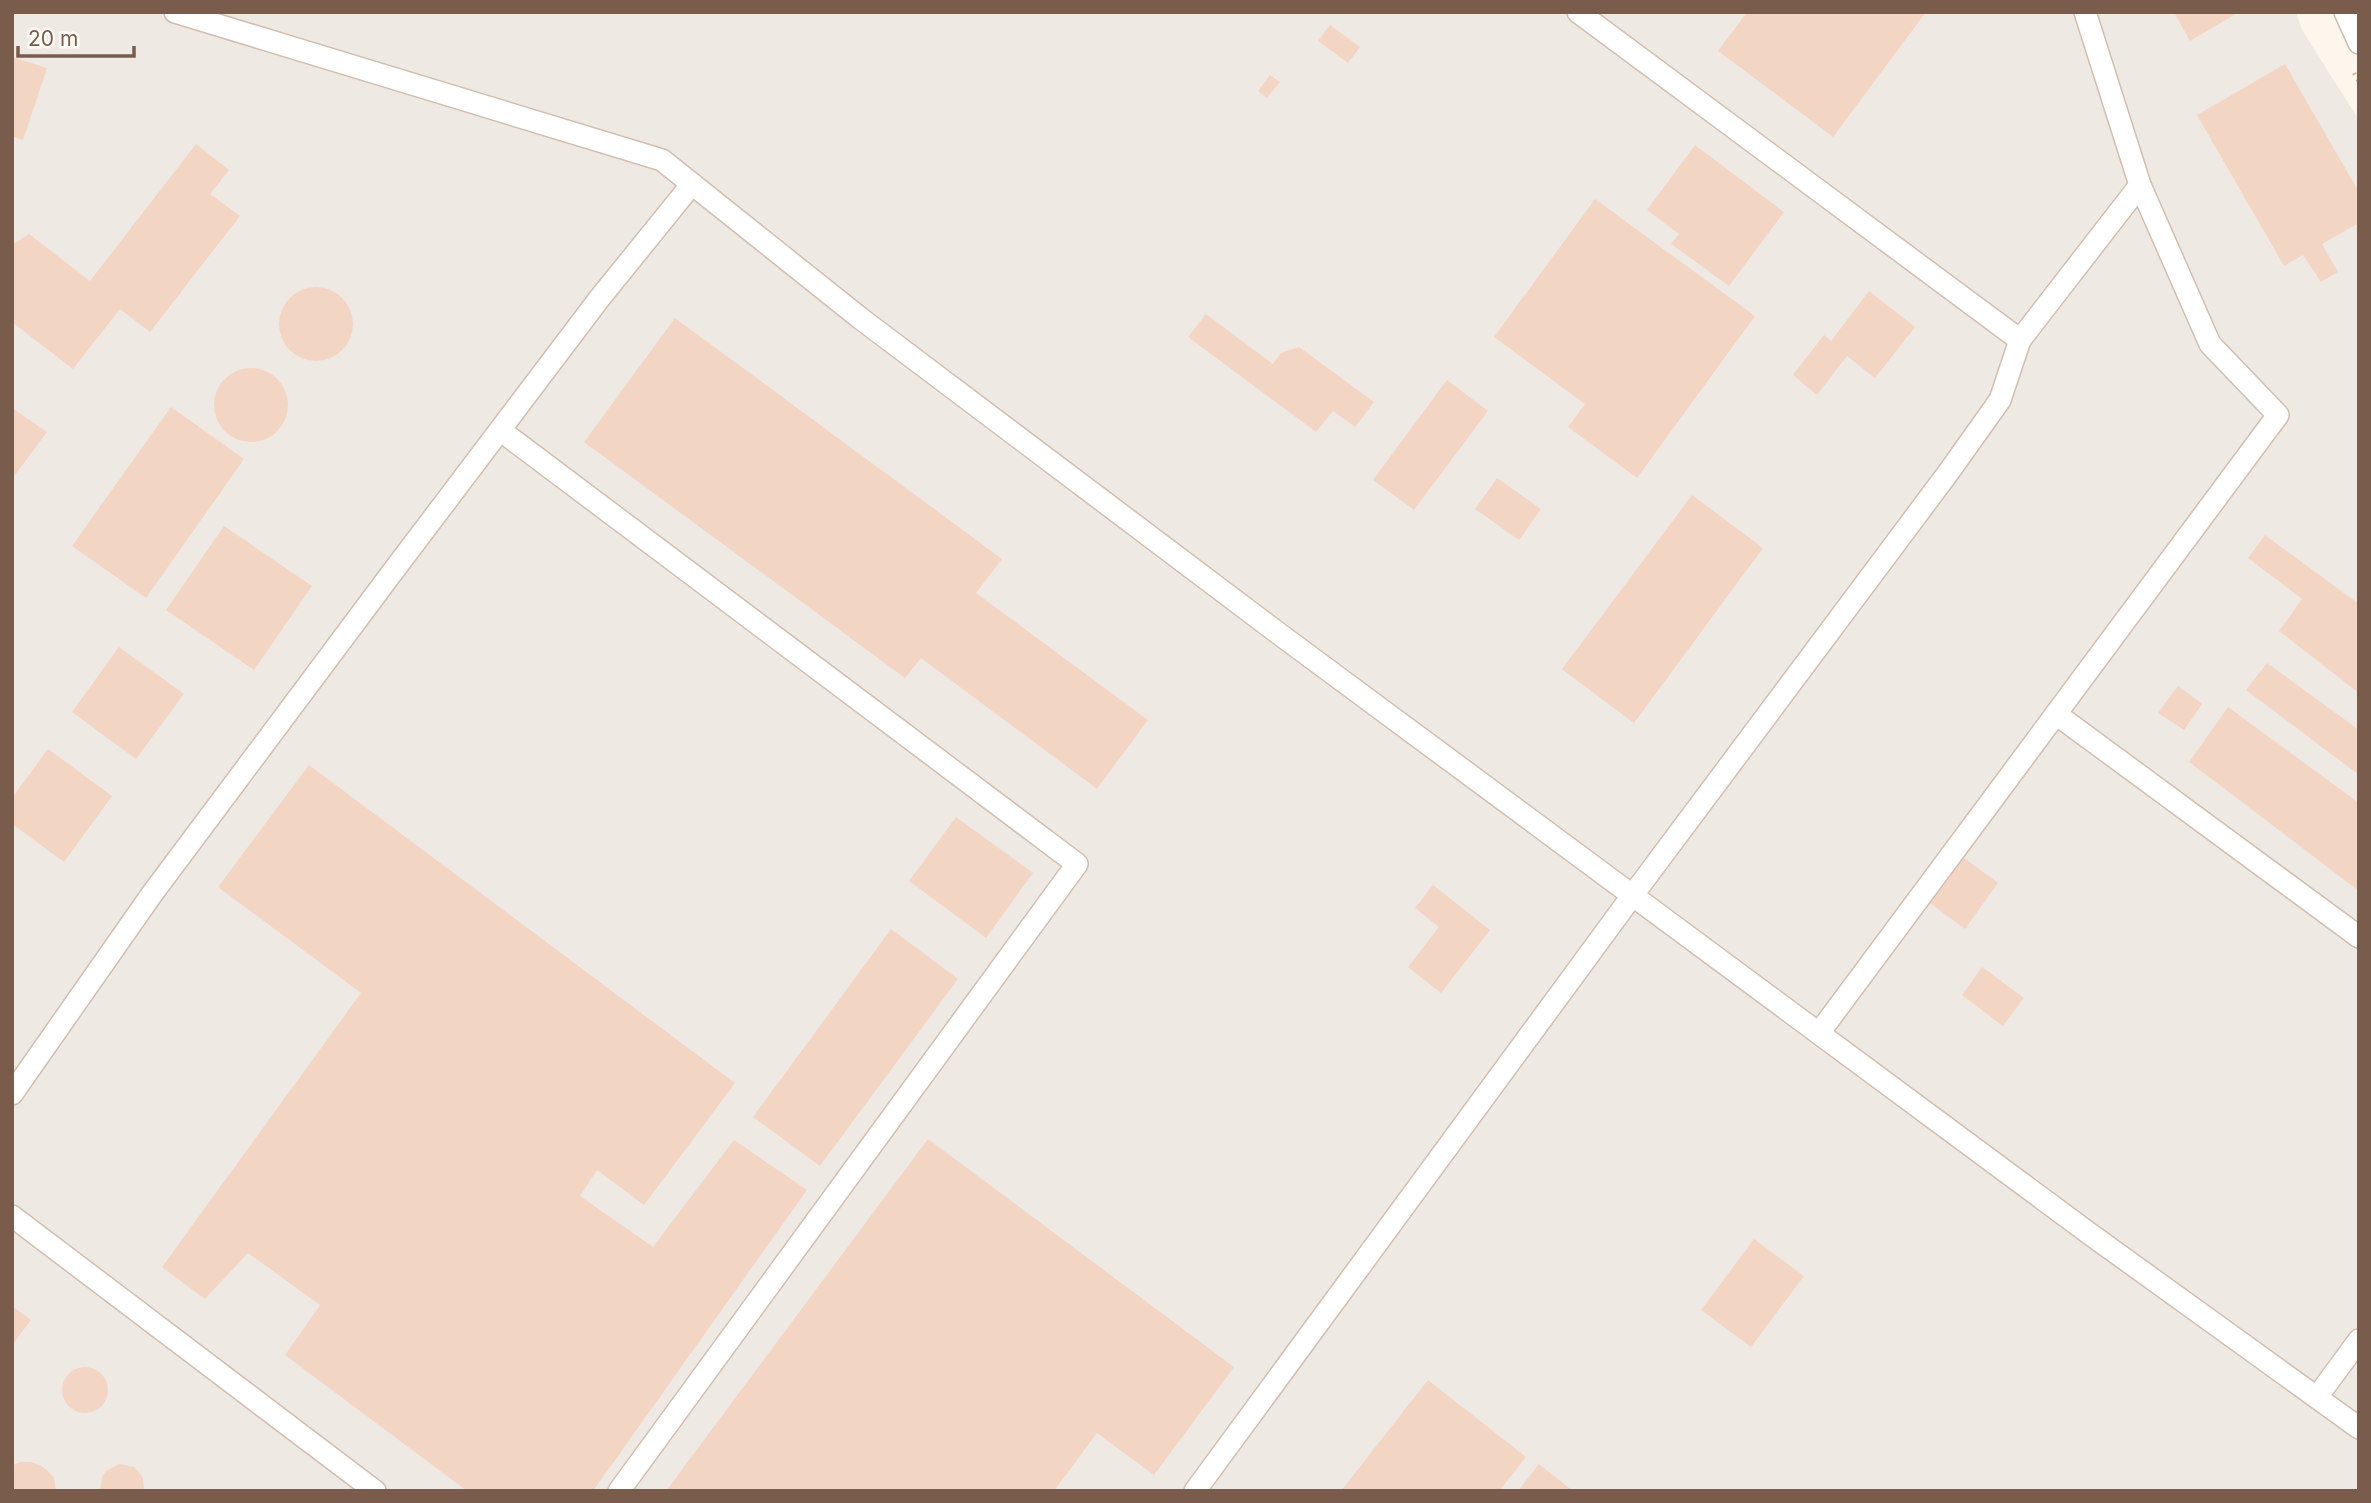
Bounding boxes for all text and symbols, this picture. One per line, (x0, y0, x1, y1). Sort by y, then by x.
scale bar (18, 14, 133, 58)
text: 20 m (28, 26, 78, 51)

